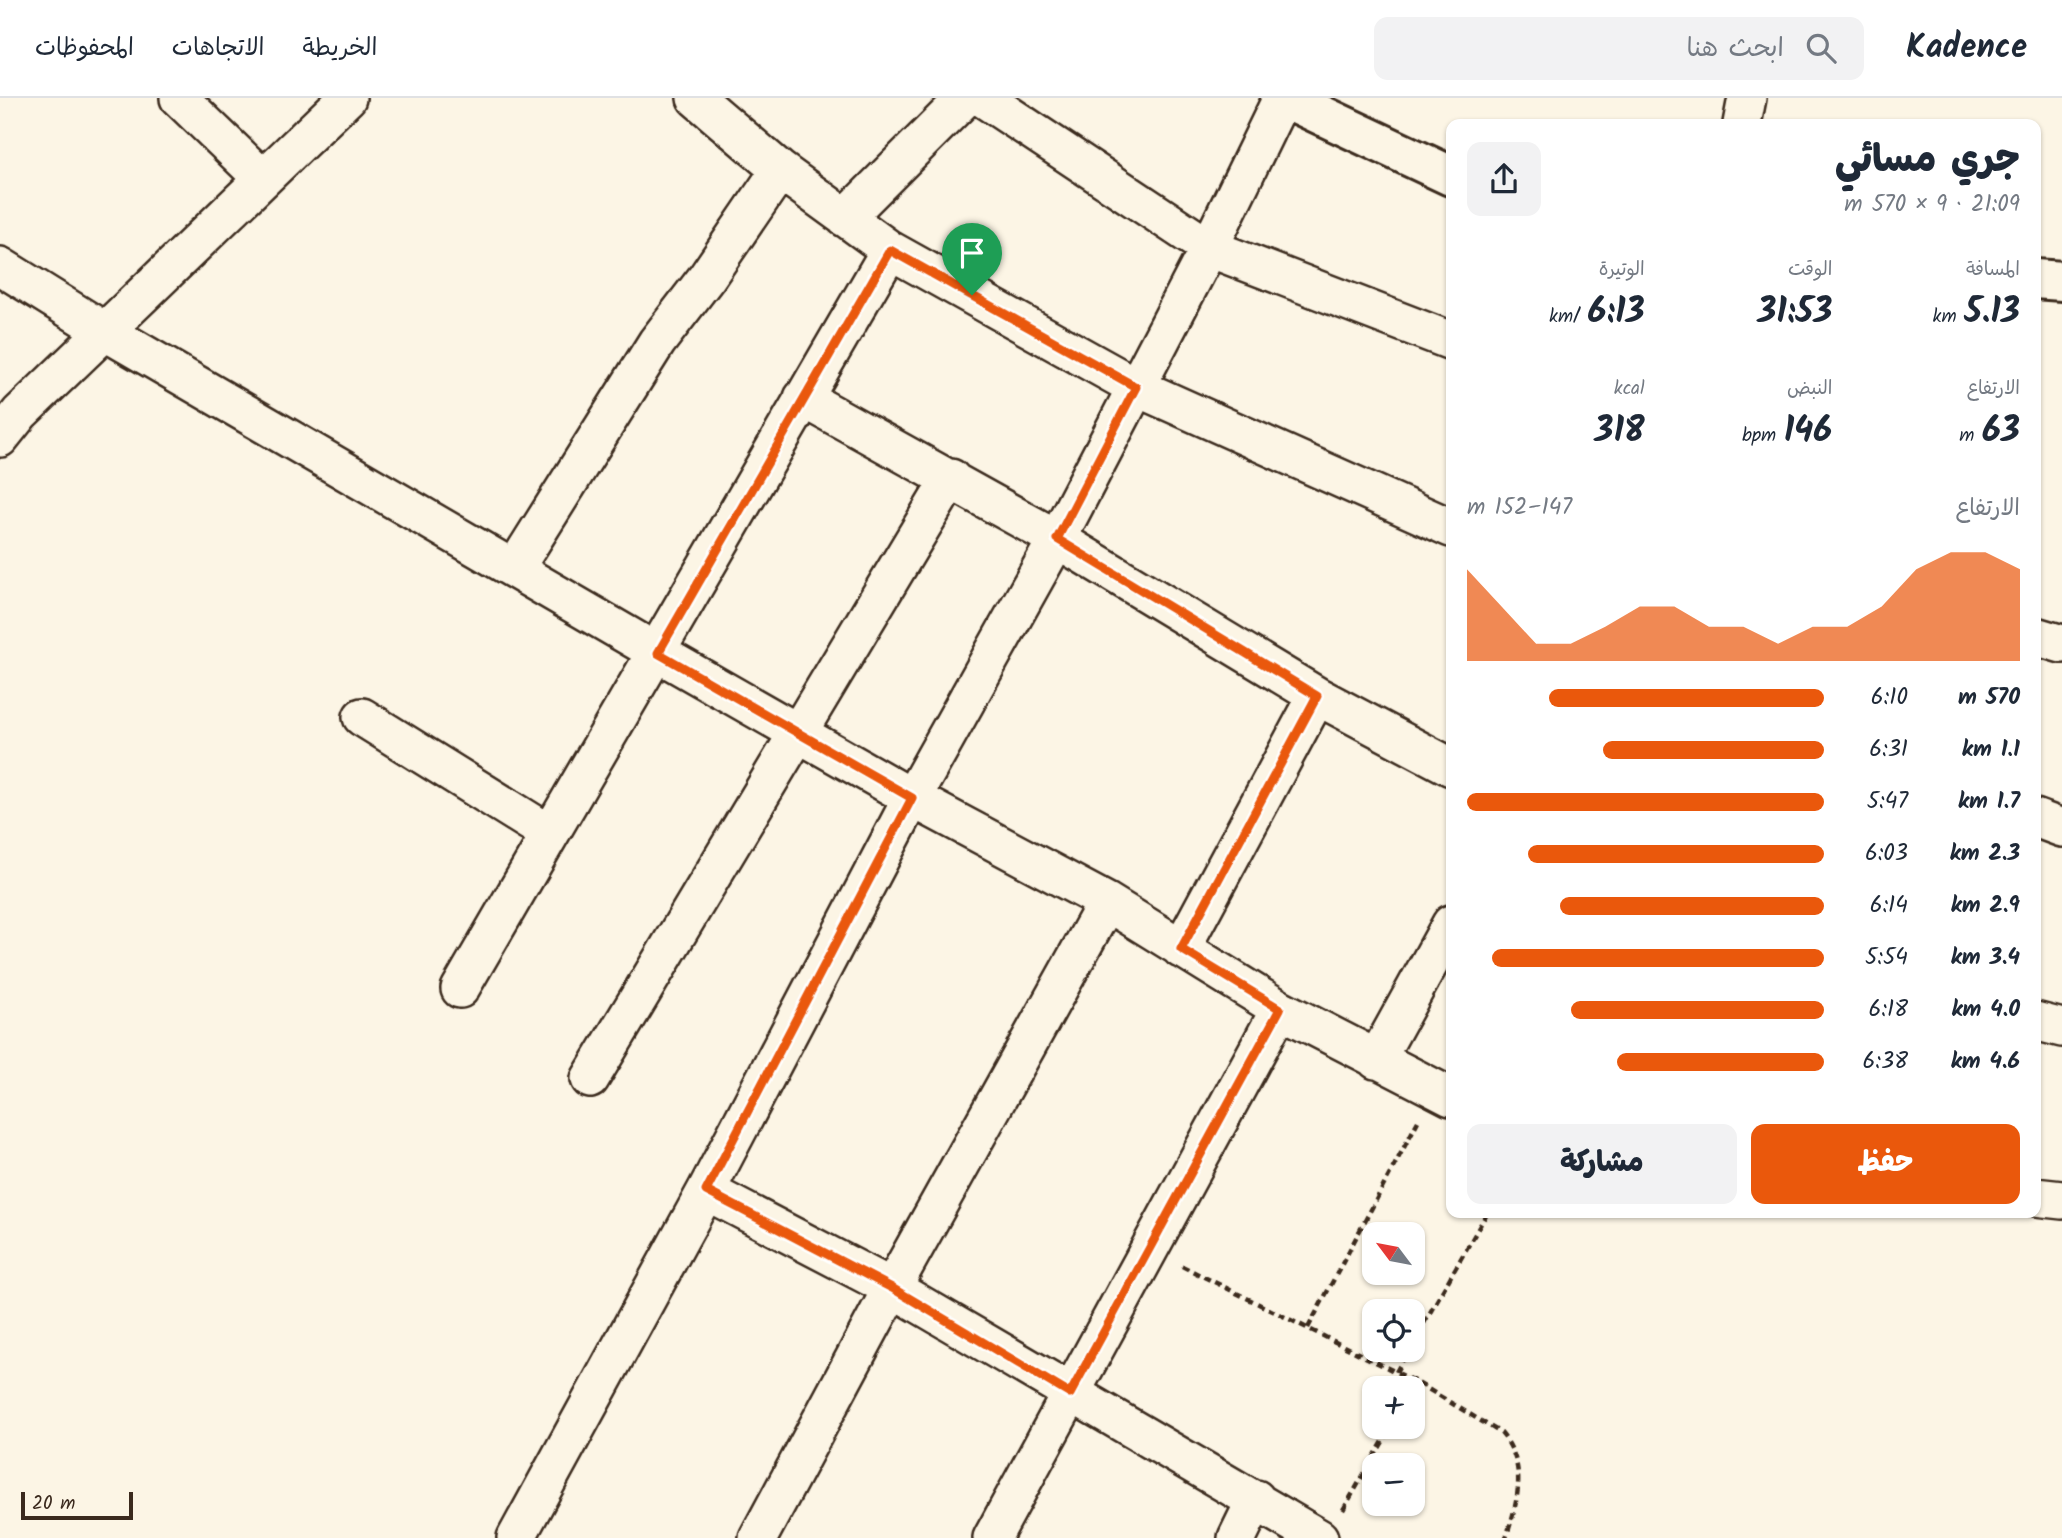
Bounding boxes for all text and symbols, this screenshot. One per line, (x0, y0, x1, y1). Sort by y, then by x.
search box (1374, 17, 1864, 80)
text: Kadence (1906, 22, 2027, 75)
text: ابحث هنا (1687, 28, 1784, 70)
text: المحفوظات (35, 29, 134, 68)
text: الاتجاهات (172, 29, 265, 68)
text: الخريطة (303, 29, 377, 68)
icon: search (1802, 29, 1840, 67)
text: جري مسائي (1835, 131, 2020, 191)
button: share (1467, 142, 1541, 216)
text: 21:09 · 9 × 570 m (1844, 187, 2020, 223)
pin (942, 223, 1002, 295)
icon: arrive (953, 234, 991, 272)
text: الوتيرة (1599, 255, 1645, 285)
text: الوقت (1788, 255, 1832, 285)
text: المسافة (1966, 255, 2020, 285)
text: 6:13 (1587, 285, 1645, 341)
text: 31:53 (1757, 285, 1832, 341)
text: 5.13 (1964, 285, 2020, 341)
text: /km (1549, 302, 1587, 332)
text: km (1933, 302, 1964, 332)
text: kcal (1614, 374, 1645, 404)
text: النبض (1787, 374, 1832, 404)
text: الارتفاع (1967, 374, 2020, 404)
text: 318 (1594, 404, 1645, 460)
text: 146 (1784, 404, 1832, 460)
text: 63 (1982, 404, 2020, 460)
text: bpm (1742, 421, 1784, 451)
text: m (1959, 421, 1982, 451)
text: 147–152 m (1467, 490, 1572, 526)
text: الارتفاع (1956, 491, 2020, 527)
text: 6:10 (1871, 680, 1908, 716)
text: 570 m (1958, 680, 2020, 716)
text: 6:31 (1869, 732, 1908, 768)
text: 1.1 km (1962, 732, 2020, 768)
text: 5:47 (1867, 784, 1908, 820)
text: 1.7 km (1958, 784, 2020, 820)
text: 6:03 (1865, 836, 1908, 872)
text: 2.3 km (1950, 836, 2020, 872)
text: 6:14 (1870, 888, 1908, 924)
text: 2.9 km (1950, 888, 2020, 924)
text: 5:54 (1865, 940, 1908, 976)
text: 3.4 km (1950, 940, 2020, 976)
text: 6:18 (1868, 992, 1908, 1028)
text: 4.0 km (1951, 992, 2020, 1028)
text: 6:38 (1863, 1044, 1908, 1080)
text: 4.6 km (1951, 1044, 2020, 1080)
button: مشاركة (1467, 1124, 1737, 1204)
button: حفظ (1751, 1124, 2020, 1204)
north arrow (1362, 1222, 1424, 1284)
map controls (1362, 1222, 1425, 1516)
button: locate (1362, 1299, 1425, 1362)
button: + (1362, 1376, 1425, 1439)
button: − (1362, 1453, 1425, 1516)
scale bar (21, 1489, 133, 1521)
text: 20 m (32, 1489, 75, 1519)

